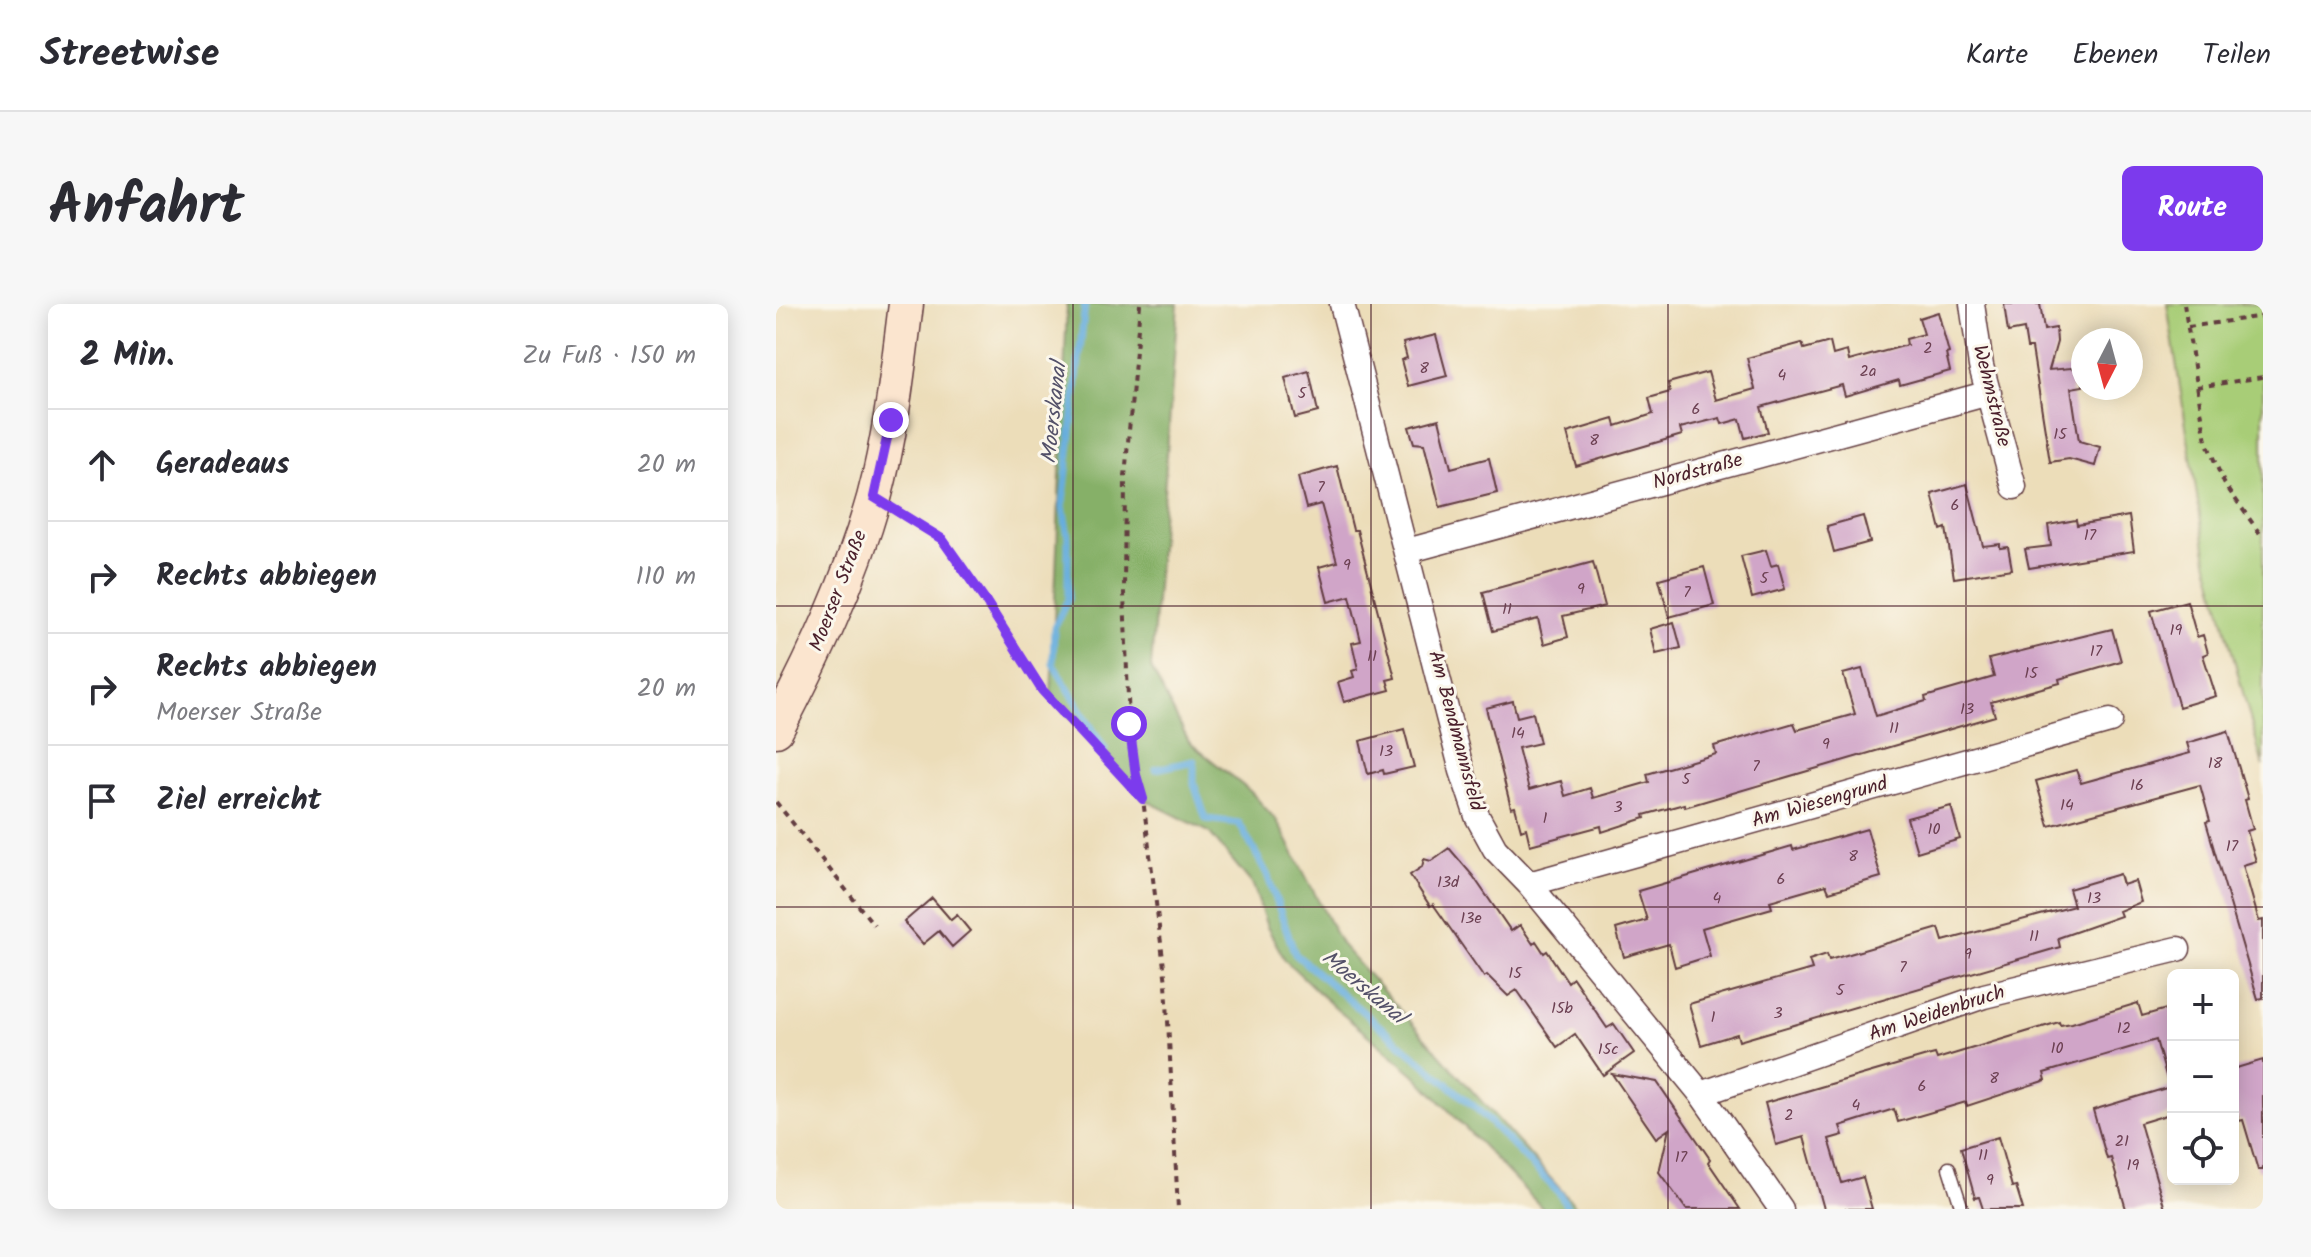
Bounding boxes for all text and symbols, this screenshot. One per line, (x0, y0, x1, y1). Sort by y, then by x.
text: Streetwise (40, 25, 219, 85)
text: Karte (1966, 33, 2028, 78)
text: Ebenen (2072, 33, 2158, 78)
text: Teilen (2202, 33, 2271, 78)
text: Anfahrt (48, 163, 244, 253)
button: Route (2122, 166, 2263, 251)
north arrow (2071, 328, 2143, 400)
text: 2 Min. (80, 329, 174, 383)
text: Zu Fuß · 150 m (522, 335, 696, 377)
house number: 2 (1923, 336, 1933, 361)
street label: Wehmstraße (1963, 342, 2019, 450)
water label: Moerskanal (1032, 356, 1078, 466)
house number: 8 (1419, 356, 1429, 381)
house number: 2a (1860, 359, 1876, 384)
house number: 4 (1778, 363, 1787, 388)
house number: 5 (1298, 381, 1308, 406)
house number: 6 (1692, 397, 1700, 422)
route end (873, 402, 909, 438)
house number: 15 (2053, 422, 2068, 447)
house number: 8 (1589, 428, 1599, 453)
text: Geradeaus (156, 441, 289, 489)
icon: ahead (80, 443, 124, 487)
text: 20 m (637, 444, 696, 486)
street label: Nordstraße (1649, 445, 1747, 499)
house number: 7 (1317, 475, 1325, 500)
house number: 6 (1951, 493, 1959, 518)
house number: 17 (2084, 523, 2097, 548)
street label: Moerser Straße (801, 526, 877, 656)
text: Rechts abbiegen (156, 553, 377, 601)
house number: 9 (1343, 553, 1351, 578)
icon: right (80, 555, 124, 599)
text: 110 m (636, 556, 696, 598)
house number: 5 (1760, 566, 1770, 591)
house number: 9 (1577, 577, 1585, 602)
house number: 7 (1683, 580, 1691, 605)
house number: 11 (1502, 597, 1512, 622)
house number: 19 (2170, 618, 2183, 643)
house number: 17 (2090, 639, 2103, 664)
text: Rechts abbiegen (156, 644, 377, 692)
house number: 11 (1367, 644, 1377, 669)
street label: Am Bendmannsfeld (1418, 647, 1492, 816)
house number: 15 (2024, 661, 2039, 686)
icon: right (80, 667, 124, 711)
text: 20 m (637, 668, 696, 710)
text: Moerser Straße (156, 692, 322, 734)
house number: 13 (1960, 697, 1974, 722)
route start (1111, 706, 1147, 742)
house number: 11 (1889, 716, 1899, 741)
house number: 14 (1511, 721, 1525, 746)
house number: 9 (1822, 732, 1830, 757)
house number: 13 (1379, 739, 1393, 764)
house number: 18 (2208, 751, 2223, 776)
house number: 7 (1752, 754, 1760, 779)
house number: 5 (1682, 767, 1692, 792)
street label: Am Wiesengrund (1748, 768, 1893, 838)
house number: 16 (2130, 773, 2144, 798)
text: Ziel erreicht (156, 777, 321, 825)
icon: arrive (80, 779, 124, 823)
house number: 14 (2060, 793, 2074, 818)
house number: 3 (1613, 795, 1623, 820)
house number: 1 (1542, 806, 1548, 831)
house number: 10 (1927, 817, 1941, 842)
house number: 17 (2226, 834, 2239, 859)
house number: 8 (1848, 844, 1858, 869)
house number: 6 (1777, 867, 1785, 892)
house number: 13d (1437, 870, 1460, 895)
house number: 4 (1713, 886, 1722, 911)
house number: 13 (2087, 886, 2101, 911)
house number: 13e (1460, 906, 1482, 931)
house number: 11 (2029, 924, 2039, 949)
water label: Moerskanal (1313, 942, 1417, 1037)
house number: 9 (1964, 942, 1972, 967)
house number: 7 (1899, 955, 1907, 980)
house number: 15 (1508, 961, 1523, 986)
map controls (2167, 969, 2239, 1185)
button: + (2167, 969, 2239, 1041)
street label: Am Weidenbruch (1865, 977, 2009, 1051)
house number: 5 (1836, 978, 1846, 1003)
house number: 15b (1551, 996, 1574, 1021)
house number: 3 (1773, 1001, 1783, 1026)
house number: 1 (1710, 1005, 1716, 1030)
house number: 12 (2117, 1016, 2131, 1041)
house number: 10 (2050, 1036, 2064, 1061)
house number: 15c (1598, 1037, 1618, 1062)
button: − (2167, 1041, 2239, 1113)
house number: 8 (1989, 1066, 1999, 1091)
house number: 6 (1918, 1074, 1926, 1099)
house number: 4 (1852, 1093, 1861, 1118)
house number: 2 (1784, 1103, 1794, 1128)
button: locate (2167, 1113, 2239, 1185)
house number: 21 (2115, 1129, 2129, 1154)
house number: 11 (1978, 1143, 1988, 1168)
house number: 17 (1675, 1145, 1688, 1170)
house number: 19 (2127, 1153, 2140, 1178)
house number: 9 (1986, 1168, 1994, 1193)

